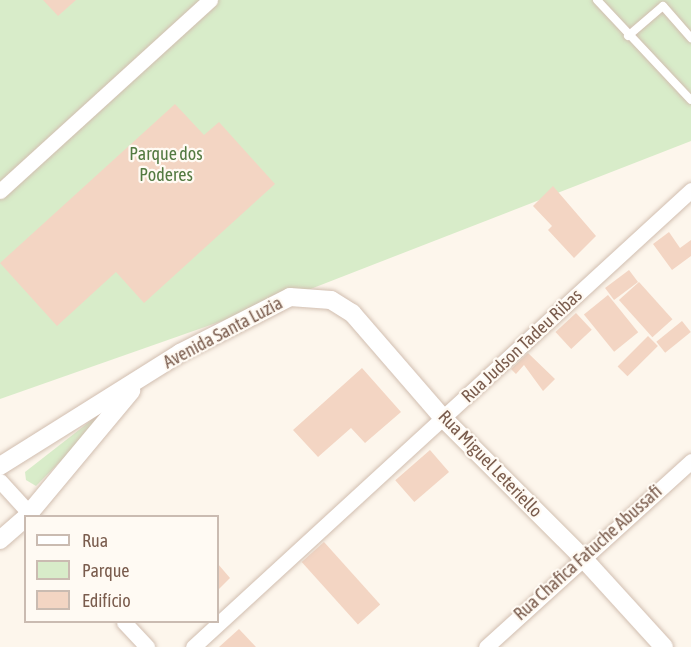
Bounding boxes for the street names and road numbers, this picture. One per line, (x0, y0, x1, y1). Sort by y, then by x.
street label: Rua Judson Tadeu Ribas (457, 285, 587, 407)
street label: Avenida Santa Luzia (160, 293, 286, 373)
street label: Rua Miguel Leteriello (433, 406, 547, 522)
street label: Rua Chafica Fatuche Abussafi (510, 481, 666, 625)

